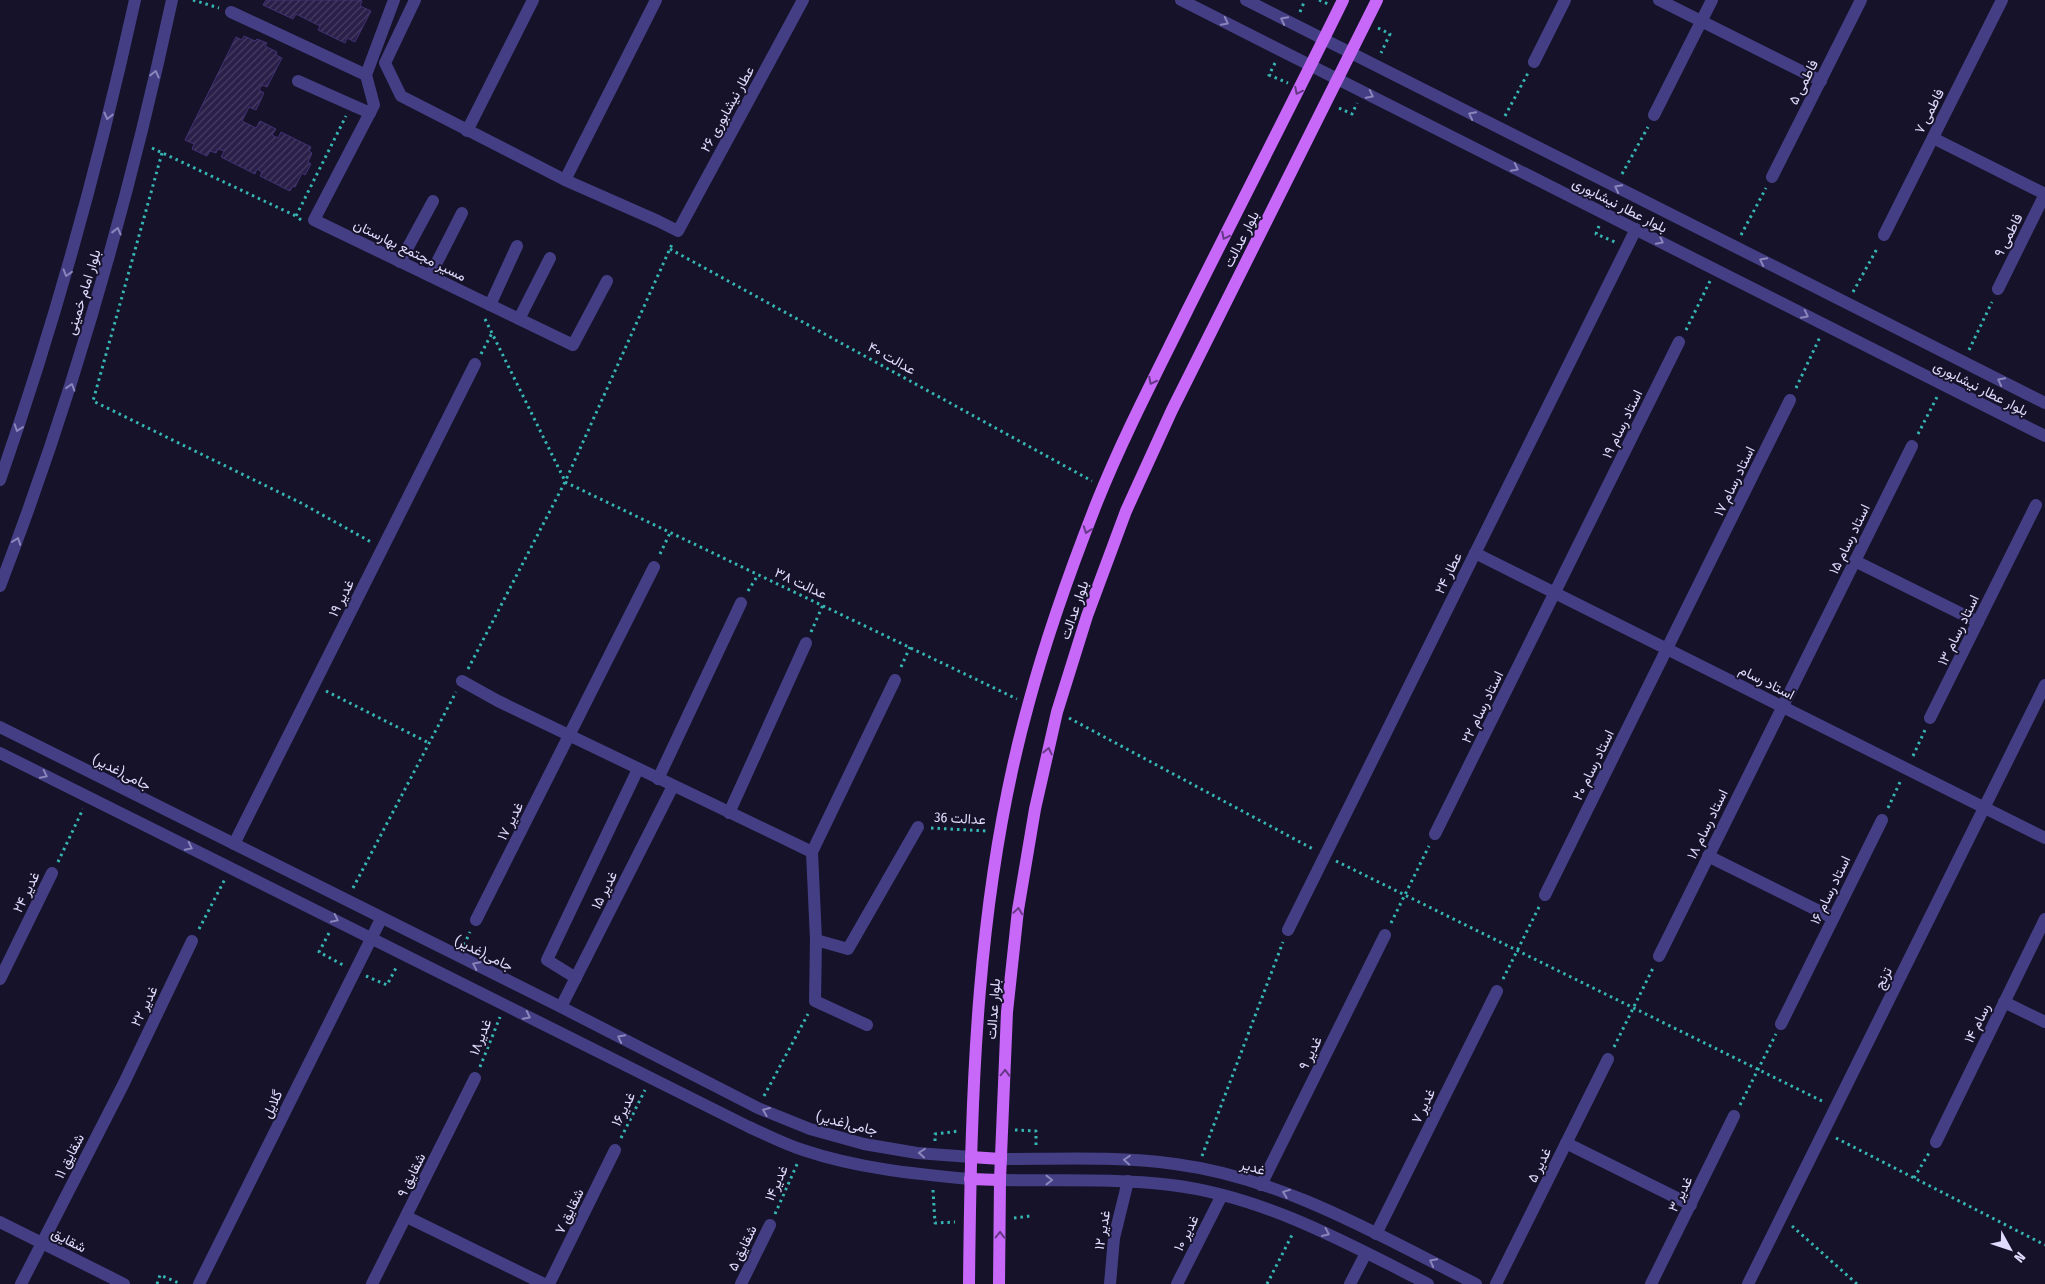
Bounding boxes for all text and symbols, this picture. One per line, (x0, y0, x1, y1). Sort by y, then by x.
one-way arrow (1220, 16, 1229, 26)
one-way arrow (1281, 16, 1290, 26)
street label: فاطمی ۵ (1785, 57, 1822, 107)
street label: عطار نیشابوری ۲۶ (697, 63, 758, 155)
one-way arrow (150, 70, 160, 78)
one-way arrow (1294, 85, 1304, 94)
street label: فاطمی ۷ (1911, 86, 1948, 136)
one-way arrow (1364, 89, 1373, 99)
one-way arrow (103, 111, 114, 120)
one-way arrow (1469, 111, 1478, 121)
one-way arrow (1509, 162, 1518, 172)
street label: بلوار عطار نیشابوری (1569, 174, 1670, 237)
one-way arrow (1614, 184, 1623, 194)
street label: بلوار عدالت (1220, 208, 1263, 270)
street label: فاطمی ۹ (1990, 211, 2027, 260)
street label: مسیر مجتمع بهارستان (350, 216, 469, 287)
one-way arrow (111, 227, 122, 236)
one-way arrow (1221, 231, 1231, 240)
one-way arrow (1654, 235, 1663, 245)
street label: بلوار امام خمینی (62, 247, 105, 337)
one-way arrow (1759, 257, 1768, 267)
one-way arrow (62, 268, 72, 276)
one-way arrow (1800, 309, 1809, 319)
street label: عدالت ۴۰ (865, 338, 919, 379)
street label: بلوار عطار نیشابوری (1930, 357, 2031, 420)
one-way arrow (1148, 376, 1158, 385)
one-way arrow (1998, 377, 2007, 387)
one-way arrow (65, 384, 75, 392)
street label: استاد رسام ۱۹ (1599, 387, 1646, 461)
one-way arrow (14, 423, 24, 432)
street label: استاد رسام ۱۷ (1710, 444, 1759, 519)
street label: استاد رسام ۱۵ (1825, 502, 1874, 577)
one-way arrow (1083, 525, 1093, 534)
one-way arrow (11, 537, 21, 546)
street label: عطار ۲۴ (1431, 550, 1466, 597)
street label: عدالت ۳۸ (772, 564, 830, 603)
street label: غدیر ۱۹ (325, 577, 358, 620)
street label: بلوار عدالت (1056, 578, 1092, 642)
street label: استاد رسام ۱۳ (1934, 592, 1983, 668)
street label: استاد رسام (1736, 661, 1797, 704)
street label: استاد رسام ۲۲ (1458, 668, 1507, 746)
street label: استاد رسام ۲۰ (1569, 727, 1618, 803)
one-way arrow (1042, 747, 1053, 756)
street label: جامی(غدیر) (90, 751, 154, 794)
one-way arrow (39, 769, 48, 779)
street label: استاد رسام ۱۸ (1683, 787, 1732, 862)
street label: غدیر ۱۷ (494, 799, 527, 843)
street label: عدالت 36 (934, 809, 986, 828)
one-way arrow (184, 841, 193, 851)
street label: استاد رسام ۱۶ (1807, 853, 1854, 927)
street label: غدیر ۱۵ (588, 868, 621, 912)
street label: غدیر ۲۴ (9, 869, 44, 916)
one-way arrow (1012, 907, 1023, 915)
one-way arrow (330, 913, 339, 924)
street label: جامی(غدیر) (452, 932, 516, 975)
one-way arrow (472, 961, 481, 971)
street label: ترنج (1871, 964, 1898, 993)
street label: بلوار عدالت (983, 978, 1004, 1040)
street label: غدیر ۲۲ (127, 983, 162, 1029)
street label: رسام ۱۴ (1961, 1000, 1994, 1046)
one-way arrow (522, 1010, 531, 1020)
street label: غدیر۱۸ (466, 1017, 495, 1058)
one-way arrow (617, 1034, 626, 1044)
street label: غدیر ۹ (1295, 1034, 1326, 1073)
one-way arrow (999, 1069, 1010, 1077)
street label: غدیر ۷ (1408, 1086, 1439, 1126)
street label: گلایل (258, 1088, 286, 1121)
street label: غدیر۱۶ (608, 1089, 639, 1129)
one-way arrow (762, 1107, 771, 1118)
street label: جامی(غدیر) (814, 1108, 880, 1139)
street label: شقایق ۱۱ (51, 1131, 88, 1182)
street label: غدیر ۵ (1524, 1145, 1555, 1185)
one-way arrow (918, 1148, 926, 1159)
street label: شقایق ۹ (394, 1150, 429, 1200)
one-way arrow (1123, 1155, 1131, 1166)
street label: غدیر (1237, 1155, 1267, 1179)
street label: غدیر۱۴ (761, 1163, 792, 1204)
street label: غدیر ۳ (1665, 1174, 1696, 1215)
one-way arrow (1045, 1175, 1053, 1186)
street label: شقایق ۷ (551, 1186, 588, 1237)
one-way arrow (1282, 1189, 1290, 1199)
street label: غدیر ۱۲ (1091, 1209, 1114, 1251)
street label: غدیر ۱۰ (1170, 1212, 1203, 1254)
street label: شقایق ۵ (724, 1223, 761, 1274)
north arrow (1985, 1224, 2035, 1274)
street label: شقایق (49, 1225, 89, 1256)
one-way arrow (1321, 1227, 1330, 1238)
one-way arrow (994, 1231, 1005, 1239)
text: N (2010, 1248, 2029, 1266)
one-way arrow (1429, 1258, 1438, 1268)

